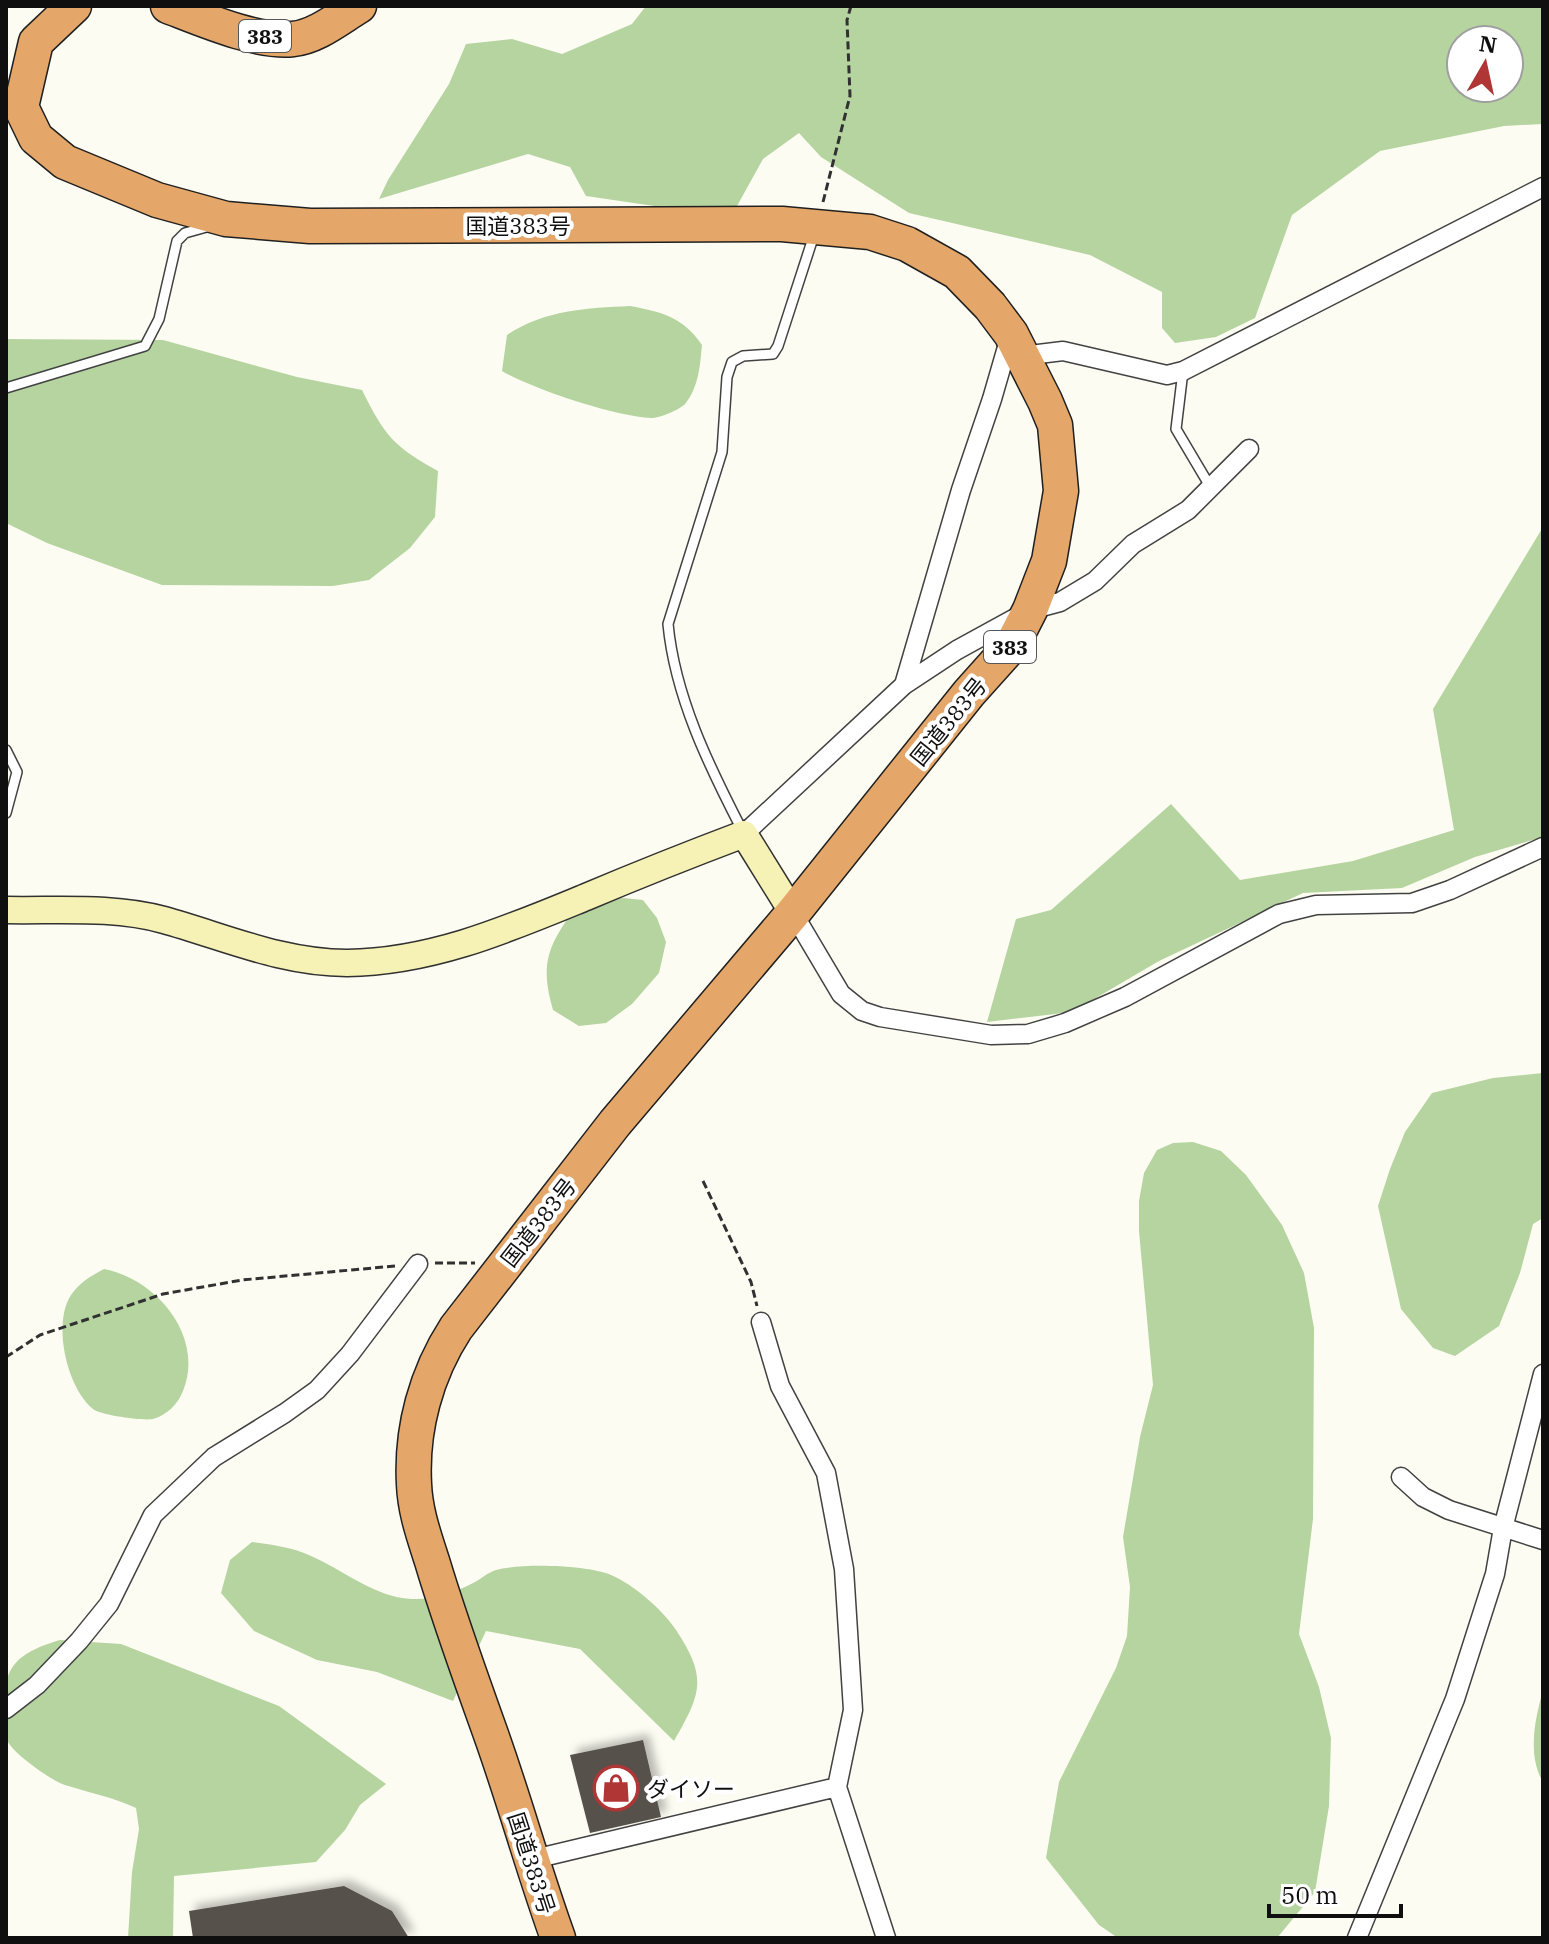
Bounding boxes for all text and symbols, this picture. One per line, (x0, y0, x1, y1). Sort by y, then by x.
road number: 383 (239, 20, 291, 52)
north arrow (1445, 24, 1525, 104)
text: N (1477, 28, 1499, 59)
street label: 国道383号 (465, 211, 571, 240)
road number: 383 (984, 631, 1036, 663)
street label: 国道383号 (904, 671, 992, 771)
street label: 国道383号 (494, 1171, 582, 1273)
shop icon: ダイソー (592, 1764, 640, 1812)
place label: ダイソー (647, 1774, 735, 1803)
street label: 国道383号 (502, 1808, 562, 1918)
scale bar (1269, 1868, 1401, 1918)
text: 50 m (1281, 1879, 1338, 1911)

